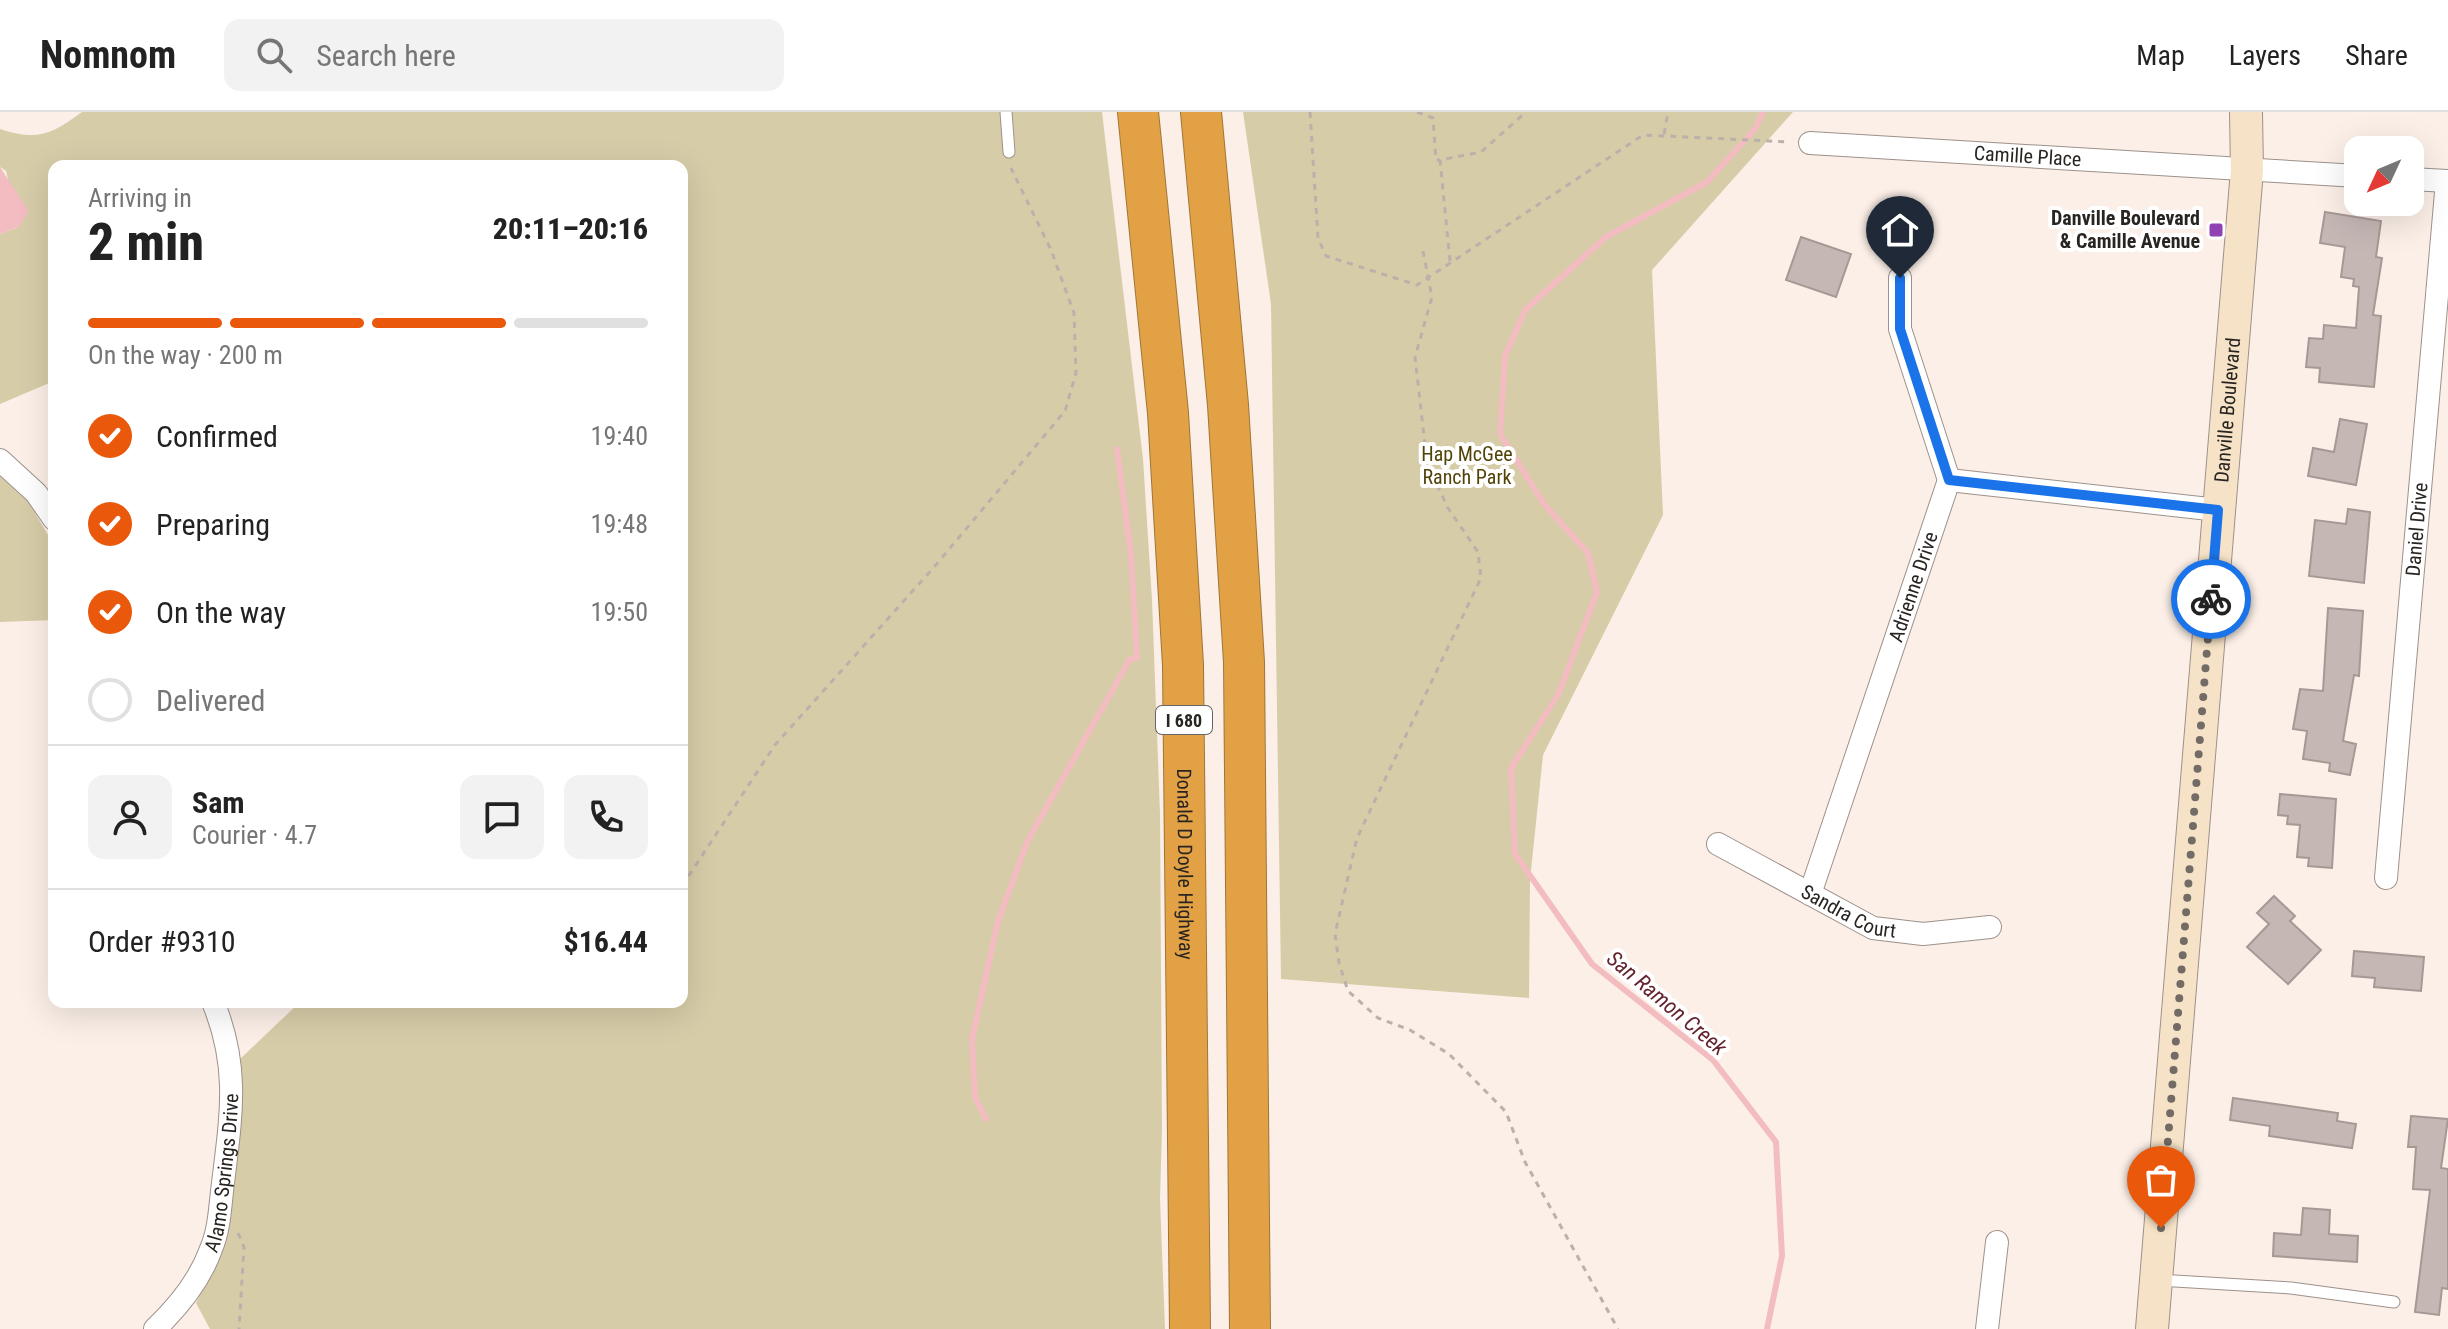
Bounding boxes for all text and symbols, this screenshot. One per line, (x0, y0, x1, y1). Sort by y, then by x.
search box (224, 19, 784, 91)
text: Nomnom (40, 33, 176, 77)
icon: search (252, 33, 296, 77)
text: Search here (316, 38, 456, 73)
text: Map (2136, 39, 2185, 72)
text: Layers (2229, 39, 2301, 72)
text: Share (2345, 39, 2408, 72)
north arrow (2344, 136, 2424, 216)
map controls (2344, 136, 2424, 216)
street label: Camille Place (1973, 141, 2082, 171)
text: Arriving in (88, 183, 192, 213)
pin (1866, 196, 1934, 278)
place label: Danville Boulevard & Camille Avenue (2051, 206, 2200, 253)
icon: home (1878, 208, 1922, 252)
text: 20:11–20:16 (493, 211, 648, 246)
text: 2 min (88, 212, 204, 273)
marker: Danville Boulevard & Camille Avenue (2207, 221, 2225, 239)
street label: Danville Boulevard (2209, 337, 2245, 483)
text: On the way · 200 m (88, 340, 283, 370)
icon: check (88, 414, 132, 458)
text: Confirmed (156, 419, 278, 454)
text: 19:40 (591, 421, 648, 451)
park label: Hap McGee Ranch Park (1421, 442, 1513, 489)
street label: Daniel Drive (2400, 482, 2433, 577)
icon: check (88, 502, 132, 546)
text: Preparing (156, 507, 270, 542)
text: 19:48 (591, 509, 648, 539)
street label: Adrienne Drive (1883, 529, 1943, 645)
courier (2171, 559, 2251, 639)
icon: bike (2189, 577, 2233, 621)
icon: check (88, 590, 132, 634)
text: On the way (156, 595, 286, 630)
text: 19:50 (591, 597, 648, 627)
text: Delivered (156, 683, 265, 718)
road number: I 680 (1156, 706, 1212, 734)
street label: Donald D Doyle Highway (1172, 768, 1198, 960)
button: person (88, 775, 172, 859)
button: chat (460, 775, 544, 859)
button: phone (564, 775, 648, 859)
text: Sam (192, 785, 245, 820)
text: Courier · 4.7 (192, 820, 317, 850)
street label: Sandra Court (1797, 879, 1898, 943)
text: Order #9310 (88, 924, 236, 959)
text: $16.44 (563, 924, 648, 959)
water label: San Ramon Creek (1602, 946, 1732, 1060)
street label: Alamo Springs Drive (199, 1093, 243, 1255)
pin (2127, 1146, 2195, 1228)
icon: bag (2139, 1158, 2183, 1202)

